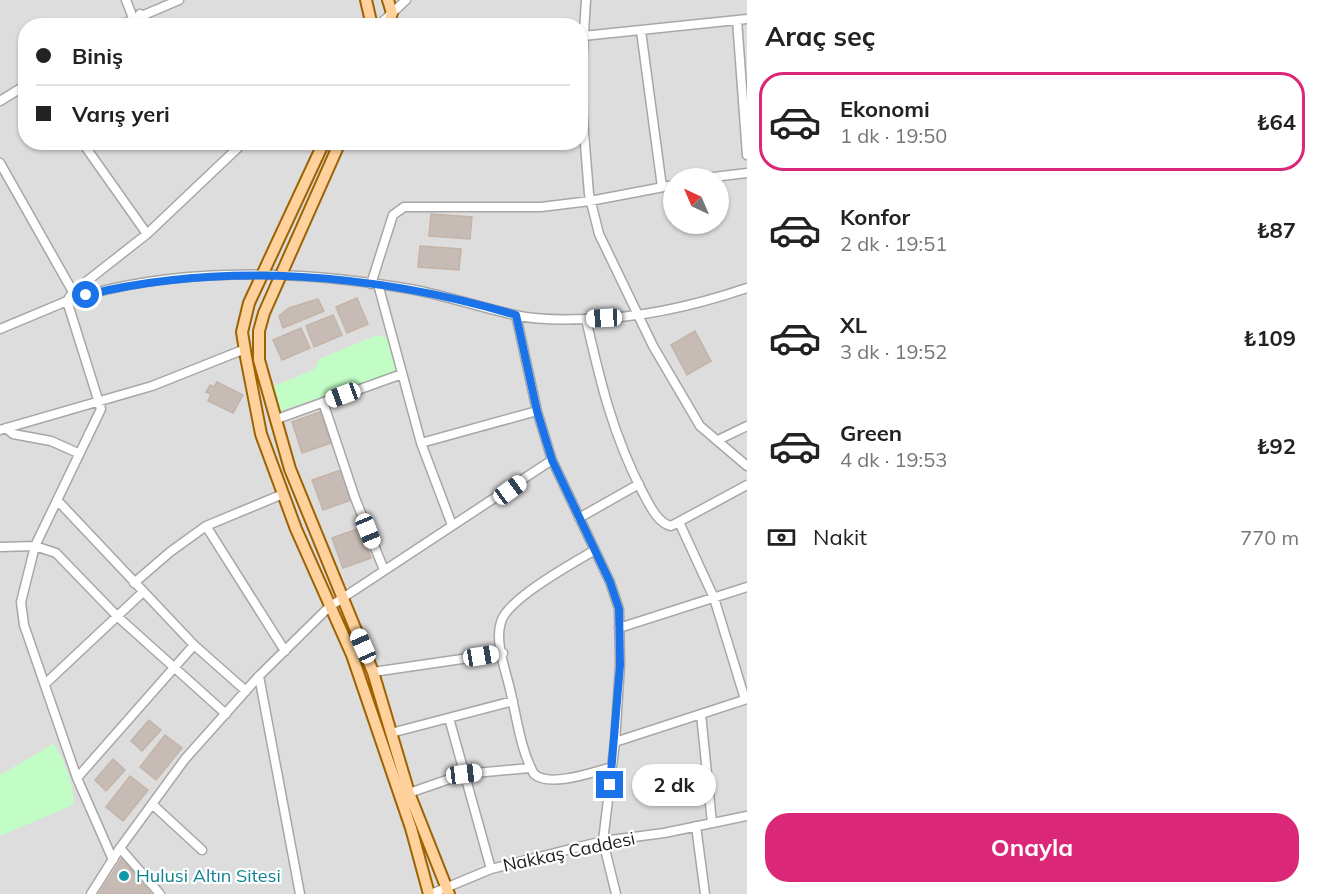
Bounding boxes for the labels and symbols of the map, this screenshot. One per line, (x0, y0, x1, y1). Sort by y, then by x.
north arrow (663, 168, 729, 234)
route start (72, 281, 99, 308)
car (586, 308, 622, 328)
car (323, 380, 363, 410)
car (490, 472, 530, 508)
car (353, 511, 383, 551)
car (347, 626, 379, 666)
car (462, 644, 500, 668)
car (445, 763, 483, 785)
callout: 2 dk (631, 764, 715, 806)
route end (596, 771, 623, 798)
street label: Nakkaş Caddesi (501, 826, 637, 877)
place label: Hulusi Altın Sitesi (136, 864, 281, 887)
marker: Hulusi Altın Sitesi (117, 869, 131, 883)

